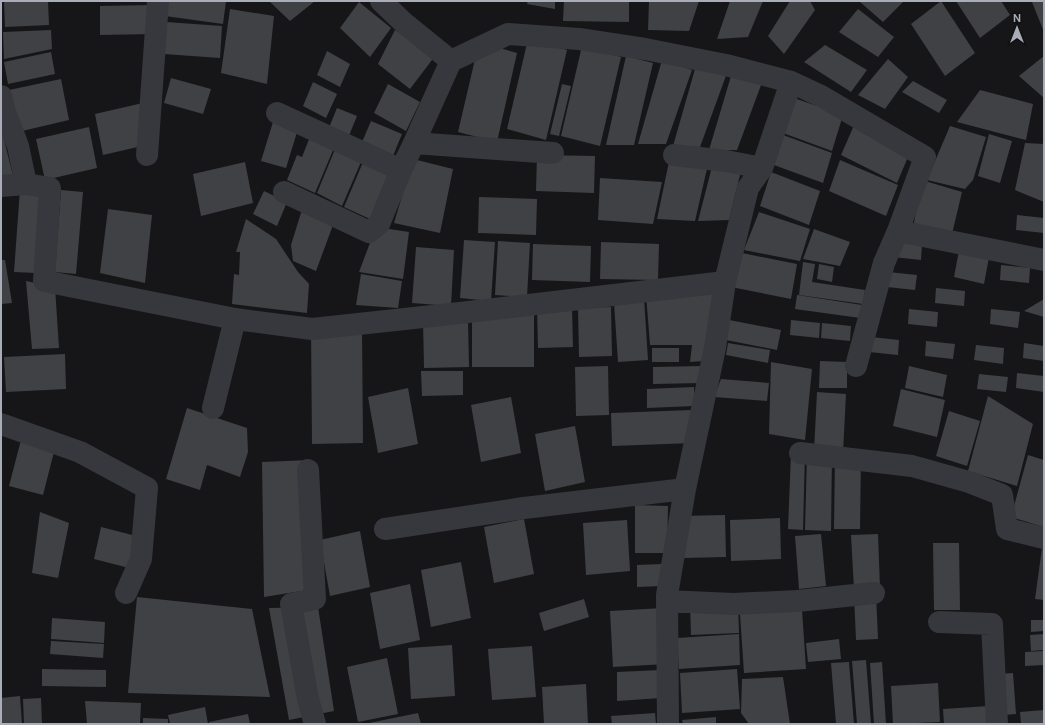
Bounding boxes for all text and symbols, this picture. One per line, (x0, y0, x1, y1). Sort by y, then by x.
north arrow (997, 8, 1037, 48)
text: N (1013, 11, 1021, 25)

